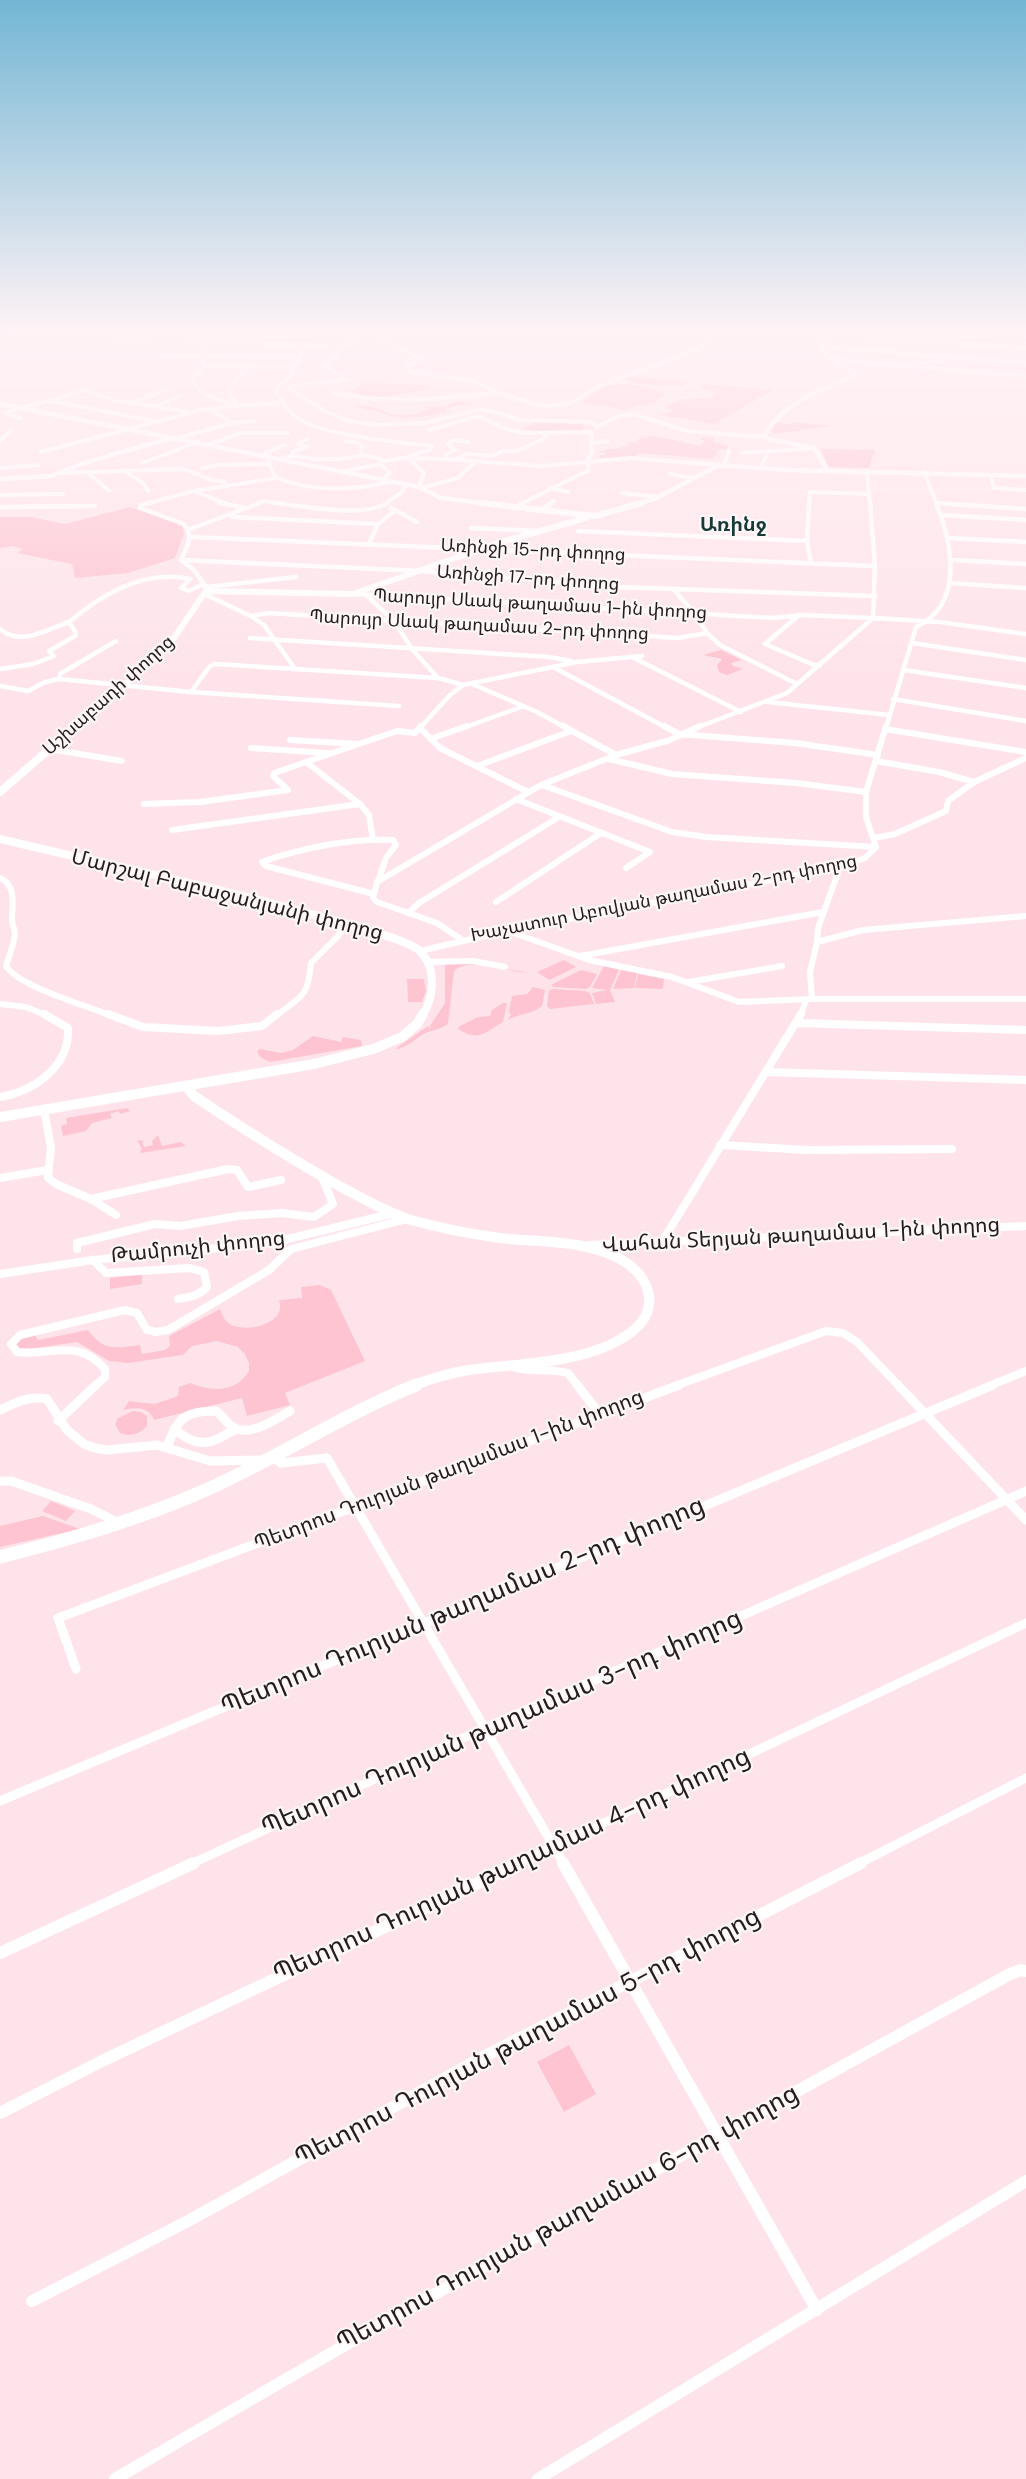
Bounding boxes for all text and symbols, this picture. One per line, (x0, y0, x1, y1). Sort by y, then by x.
district label: Առինջ (700, 514, 766, 538)
street label: Առինջի 15-րդ փողոց (440, 535, 626, 567)
street label: Առինջի 17-րդ փողոց (436, 562, 620, 596)
street label: Պարույր Սևակ թաղամաս 1-ին փողոց (372, 585, 708, 625)
street label: Պարույր Սևակ թաղամաս 2-րդ փողոց (309, 606, 649, 646)
street label: Աշխաբադի փողոց (39, 631, 179, 761)
street label: Մարշալ Բաբաջանյանի փողոց (68, 845, 386, 947)
street label: Խաչատուր Աբովյան թաղամաս 2-րդ փողոց (469, 851, 859, 947)
street label: Վահան Տերյան թաղամաս 1-ին փողոց (601, 1213, 1001, 1259)
street label: Թամրուչի փողոց (110, 1226, 286, 1270)
street label: Պետրոս Դուրյան թաղամաս 1-ին փողոց (250, 1385, 648, 1557)
street label: Պետրոս Դուրյան թաղամաս 2-րդ փողոց (216, 1491, 710, 1723)
street label: Պետրոս Դուրյան թաղամաս 3-րդ փողոց (257, 1603, 747, 1845)
street label: Պետրոս Դուրյան թաղամաս 4-րդ փողոց (268, 1741, 756, 1991)
street label: Պետրոս Դուրյան թաղամաս 5-րդ փողոց (290, 1901, 766, 2175)
street label: Պետրոս Դուրյան թաղամաս 6-րդ փողոց (331, 2078, 805, 2360)

